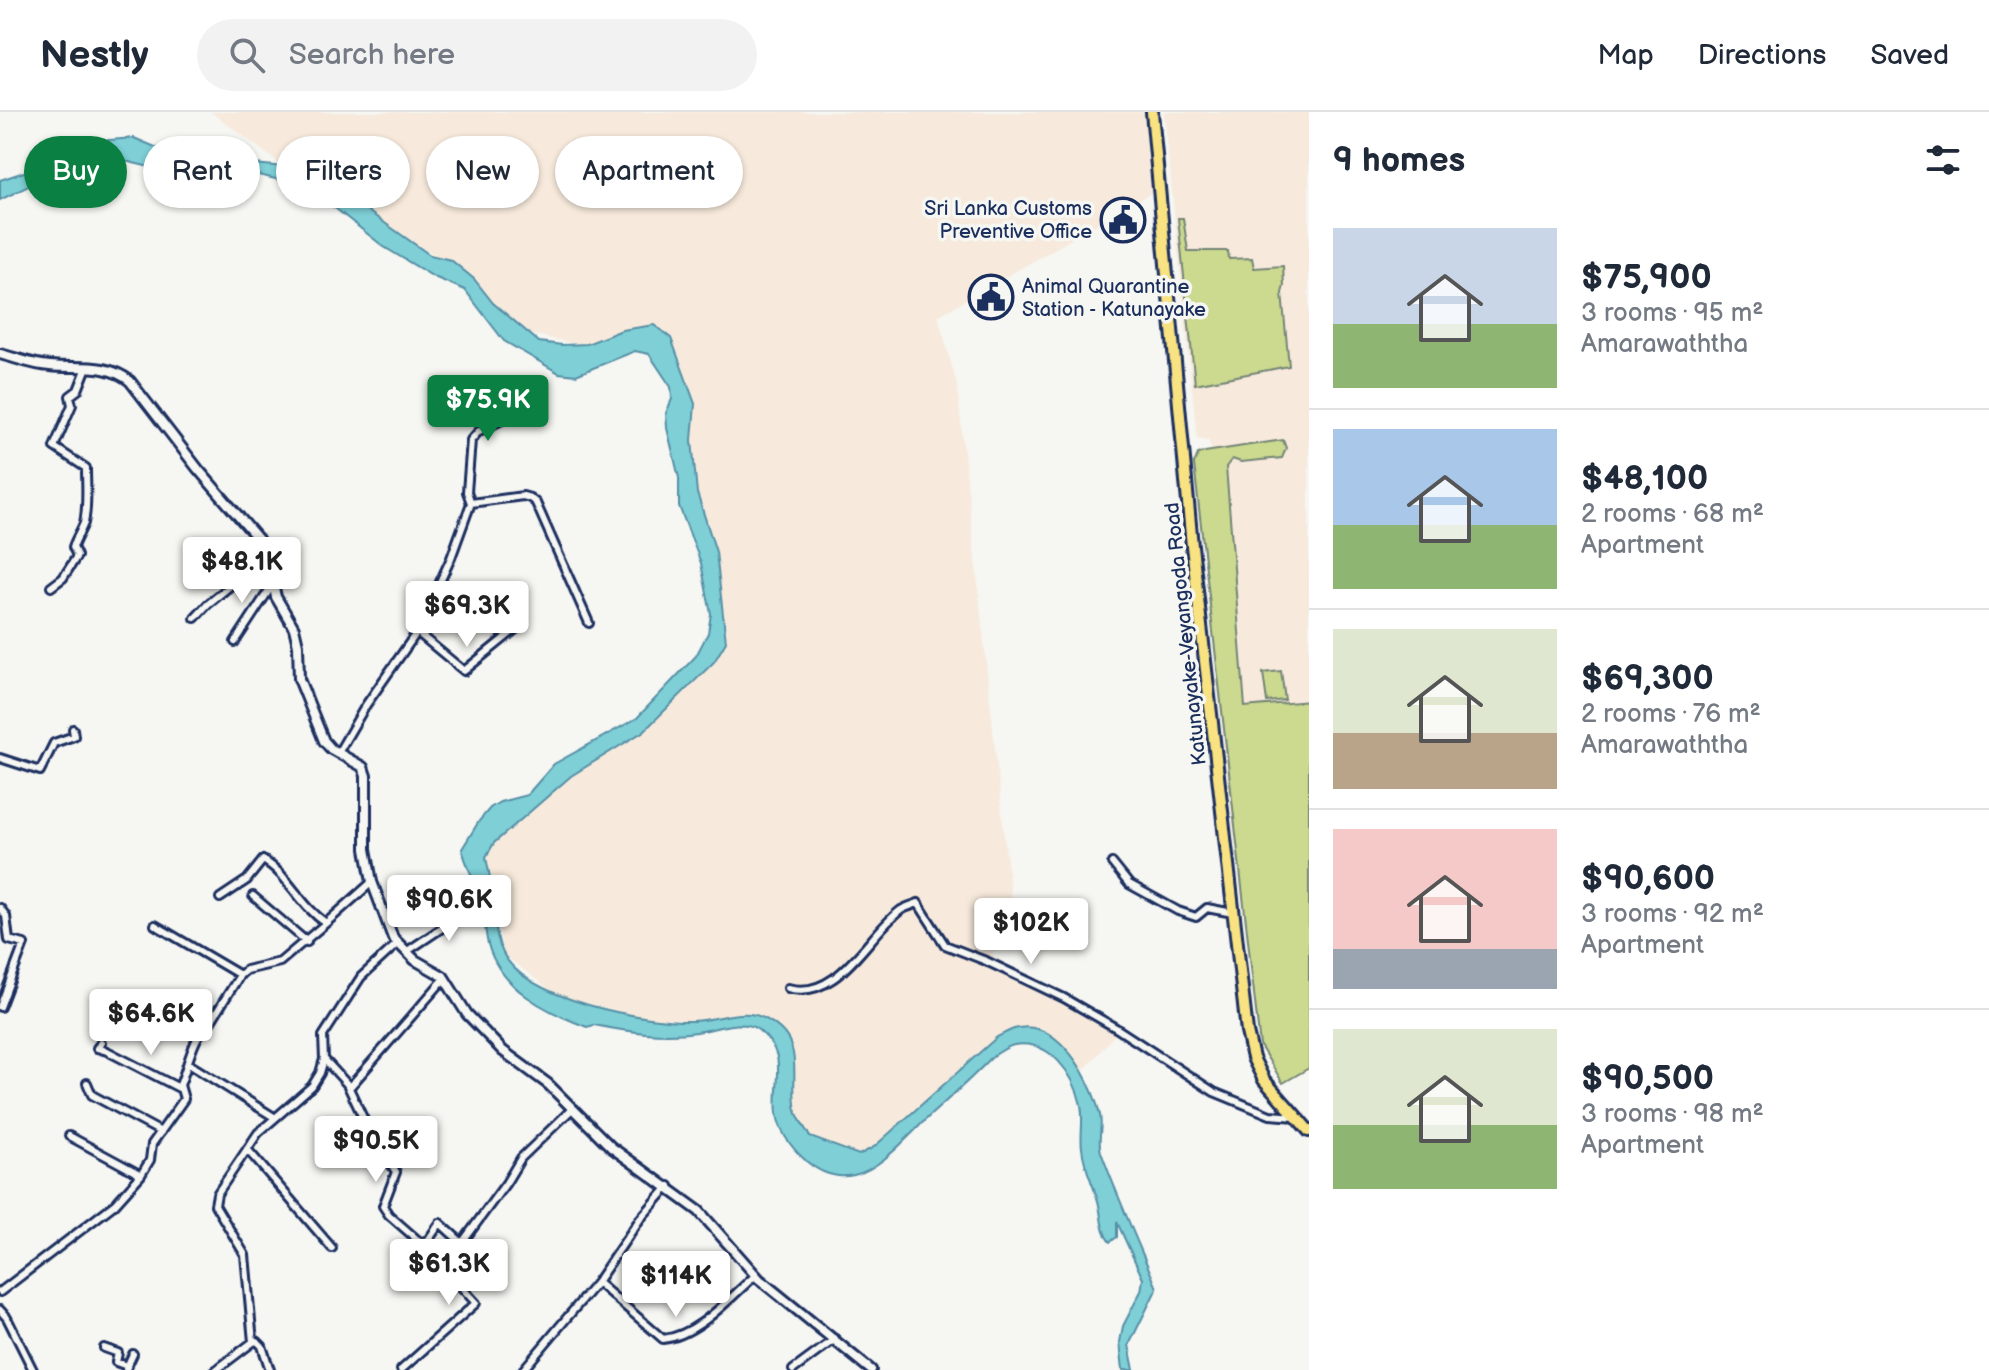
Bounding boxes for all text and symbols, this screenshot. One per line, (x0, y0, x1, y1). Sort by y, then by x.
search box (197, 19, 757, 91)
text: Nestly (40, 33, 149, 78)
icon: search (225, 33, 269, 77)
text: Search here (289, 37, 455, 73)
text: Map (1597, 39, 1654, 72)
text: Directions (1698, 39, 1826, 72)
text: Saved (1870, 39, 1949, 72)
chip: Buy (24, 136, 127, 208)
chip: Rent (143, 136, 260, 208)
chip: Filters (276, 136, 410, 208)
chip: New (426, 136, 539, 208)
chip: Apartment (555, 136, 743, 208)
icon: filters (1921, 138, 1965, 182)
text: 9 homes (1333, 140, 1465, 181)
public building icon: Sri Lanka Customs Preventive Office (1099, 196, 1147, 244)
place label: Sri Lanka Customs Preventive Office (924, 197, 1092, 244)
text: $75,900 (1581, 257, 1712, 298)
icon: home (1397, 260, 1493, 356)
public building icon: Animal Quarantine Station - Katunayake (967, 273, 1015, 321)
place label: Animal Quarantine Station - Katunayake (1022, 275, 1206, 322)
text: 3 rooms · 95 m² (1581, 298, 1763, 329)
text: Amarawaththa (1581, 329, 1748, 360)
pin: $75.9K (423, 375, 553, 443)
text: $75.9K (445, 385, 531, 416)
text: $48,100 (1581, 458, 1708, 499)
icon: home (1397, 461, 1493, 557)
text: 2 rooms · 68 m² (1581, 499, 1764, 530)
street label: Katunayake-Veyangoda Road (1160, 501, 1212, 767)
text: Apartment (1581, 530, 1704, 561)
pin: $48.1K (177, 537, 307, 605)
text: $48.1K (201, 547, 283, 578)
pin: $69.3K (402, 581, 532, 649)
text: $69.3K (424, 591, 510, 622)
text: $69,300 (1581, 658, 1714, 699)
icon: home (1397, 661, 1493, 757)
text: 2 rooms · 76 m² (1581, 699, 1761, 730)
text: Amarawaththa (1581, 730, 1748, 761)
text: $90,600 (1581, 858, 1715, 899)
icon: home (1397, 861, 1493, 957)
pin: $90.6K (384, 875, 514, 943)
text: $90.6K (405, 885, 493, 916)
pin: $102K (975, 898, 1087, 966)
text: 3 rooms · 92 m² (1581, 899, 1764, 930)
text: $102K (992, 908, 1070, 939)
text: Apartment (1581, 930, 1704, 961)
pin: $64.6K (86, 989, 216, 1057)
text: $64.6K (107, 999, 195, 1030)
text: $90,500 (1581, 1058, 1714, 1099)
icon: home (1397, 1061, 1493, 1157)
text: 3 rooms · 98 m² (1581, 1099, 1764, 1130)
pin: $90.5K (311, 1116, 441, 1184)
text: $90.5K (333, 1126, 419, 1157)
text: Apartment (1581, 1130, 1704, 1161)
pin: $61.3K (384, 1239, 514, 1307)
text: $61.3K (408, 1249, 490, 1280)
pin: $114K (620, 1251, 732, 1319)
text: $114K (640, 1261, 712, 1292)

